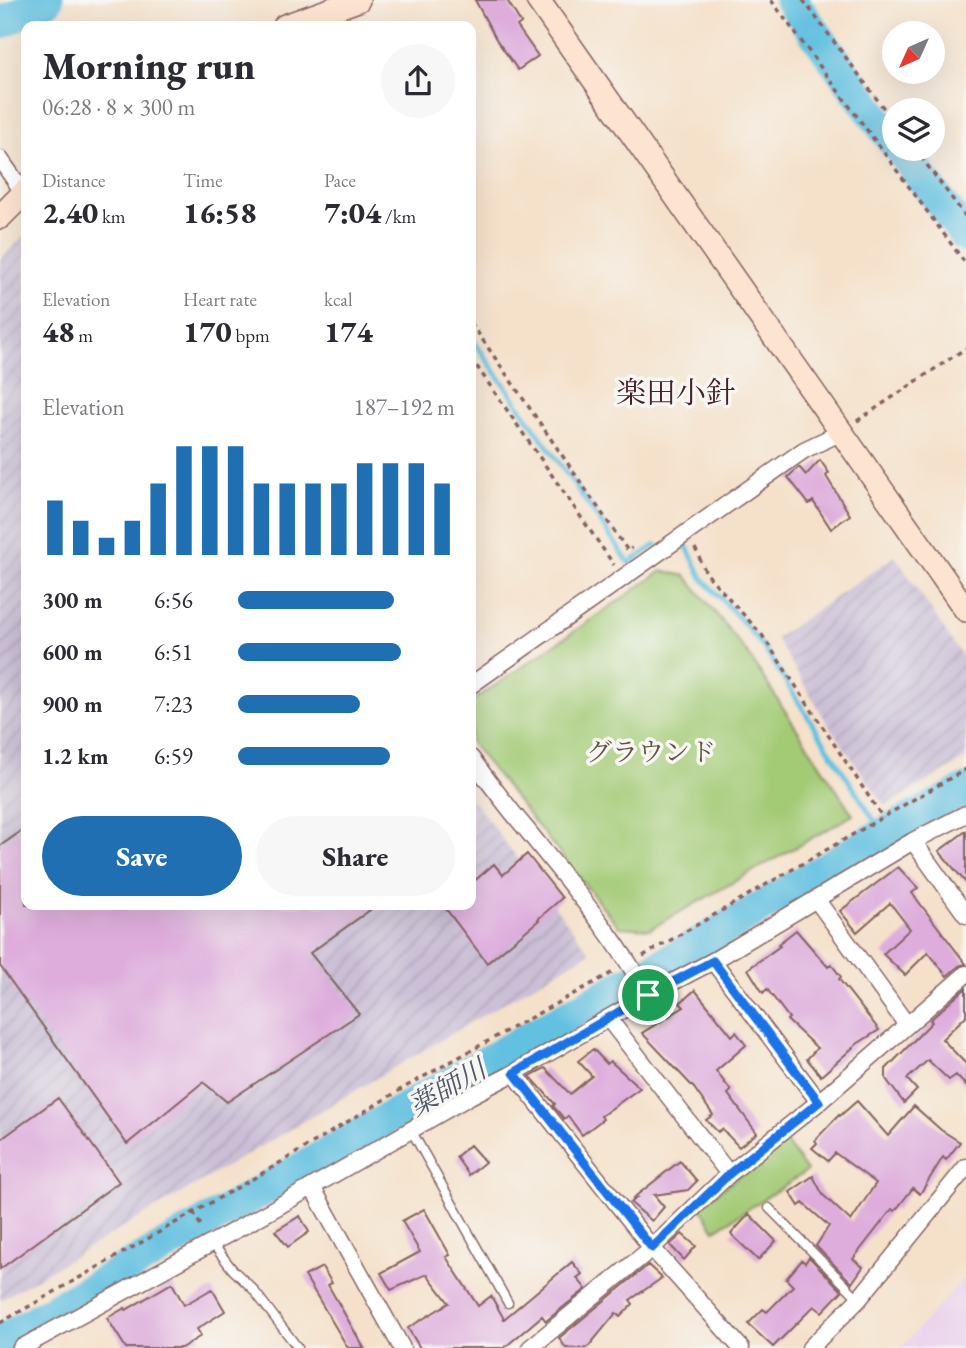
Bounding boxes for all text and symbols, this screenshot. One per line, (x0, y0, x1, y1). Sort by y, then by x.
north arrow (882, 21, 945, 84)
map controls (882, 21, 945, 161)
text: Morning run (42, 41, 255, 90)
button: share (381, 44, 455, 118)
text: 06:28 · 8 × 300 m (42, 92, 195, 122)
button: layers (882, 98, 945, 161)
text: Distance (42, 168, 105, 193)
text: Time (183, 168, 223, 193)
text: Pace (324, 168, 356, 193)
text: 2.40 (42, 193, 98, 232)
text: 16:58 (183, 193, 256, 232)
text: 7:04 (324, 193, 381, 232)
text: km (98, 204, 126, 229)
text: /km (381, 204, 416, 229)
text: Elevation (42, 287, 110, 312)
text: Heart rate (183, 287, 257, 312)
text: kcal (324, 287, 353, 312)
text: 48 (42, 312, 74, 351)
text: 170 (183, 312, 232, 351)
text: 174 (324, 312, 373, 351)
text: m (74, 323, 93, 348)
text: bpm (232, 323, 270, 348)
district label: 楽田小針 (616, 373, 736, 412)
text: Elevation (42, 392, 125, 422)
text: 187–192 m (354, 392, 455, 422)
text: 300 m (42, 585, 103, 615)
text: 6:56 (154, 585, 193, 615)
text: 600 m (42, 637, 103, 667)
text: 6:51 (154, 637, 193, 667)
text: 900 m (42, 689, 103, 719)
text: 7:23 (154, 689, 193, 719)
park label: グラウンド (586, 735, 716, 769)
text: 1.2 km (42, 741, 109, 771)
text: 6:59 (154, 741, 193, 771)
button: Save (42, 816, 242, 896)
button: Share (256, 816, 455, 896)
pin (618, 965, 678, 1025)
icon: arrive (629, 976, 667, 1014)
water label: 薬師川 (402, 1049, 495, 1124)

